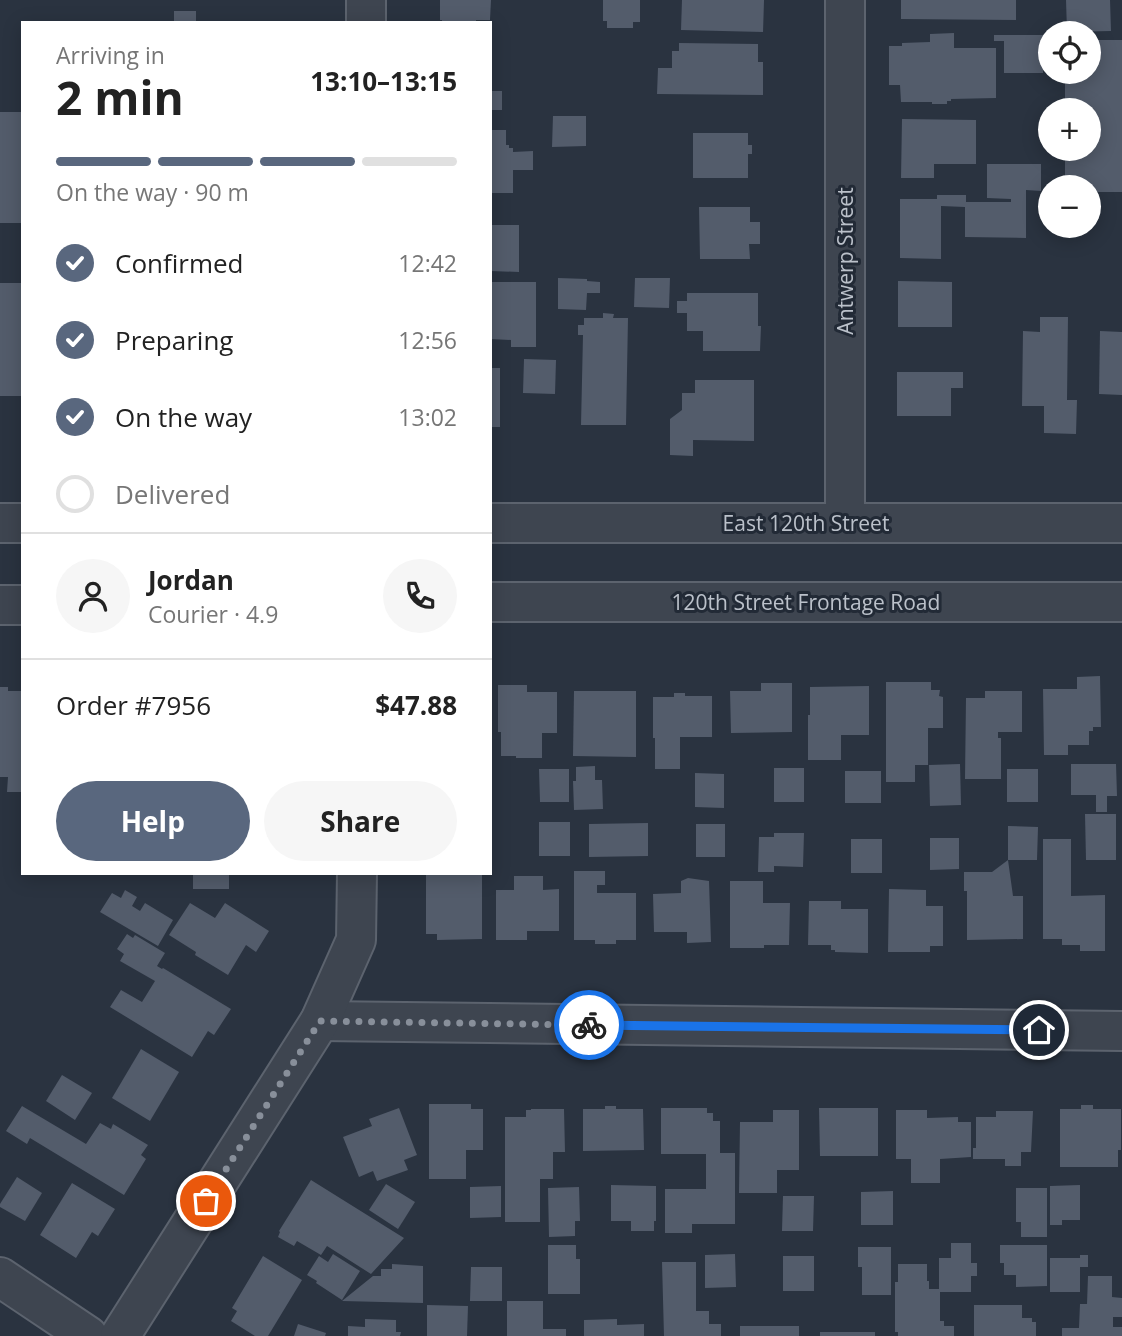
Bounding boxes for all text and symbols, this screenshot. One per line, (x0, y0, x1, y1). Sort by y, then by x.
map controls (1038, 21, 1101, 238)
button: locate (1038, 21, 1101, 84)
text: Arriving in (56, 39, 165, 71)
text: 13:10–13:15 (310, 63, 457, 99)
text: 2 min (56, 66, 184, 128)
button: + (1038, 98, 1101, 161)
button: − (1038, 175, 1101, 238)
text: On the way · 90 m (56, 176, 249, 208)
street label: Antwerp Street (831, 187, 859, 335)
icon: check (56, 244, 94, 282)
text: Confirmed (115, 245, 243, 281)
text: 12:42 (398, 247, 457, 279)
icon: check (56, 321, 94, 359)
text: Preparing (115, 322, 233, 358)
text: 12:56 (398, 324, 457, 356)
icon: check (56, 398, 94, 436)
text: On the way (115, 399, 252, 435)
text: 13:02 (398, 401, 457, 433)
text: Delivered (115, 476, 230, 512)
street label: East 120th Street (723, 509, 889, 537)
button: person (56, 559, 130, 633)
button: phone (383, 559, 457, 633)
text: Jordan (148, 562, 234, 598)
street label: 120th Street Frontage Road (672, 588, 940, 616)
text: Courier · 4.9 (148, 598, 278, 630)
text: Order #7956 (56, 687, 211, 723)
text: $47.88 (375, 687, 457, 723)
button: Help (56, 781, 250, 861)
button: Share (264, 781, 457, 861)
courier (554, 990, 624, 1060)
pin (1009, 1000, 1069, 1060)
icon: bike (570, 1006, 608, 1044)
icon: home (1020, 1011, 1058, 1049)
pin (176, 1171, 236, 1231)
icon: bag (187, 1182, 225, 1220)

